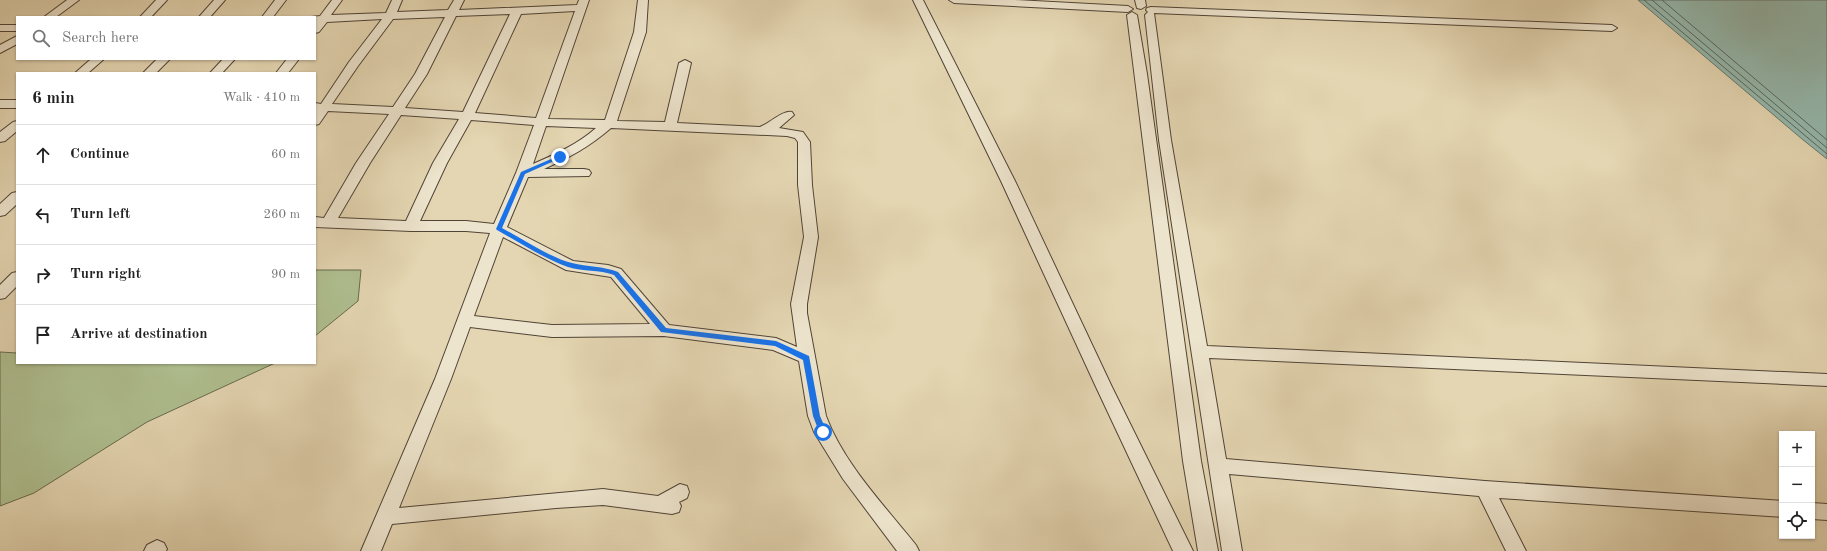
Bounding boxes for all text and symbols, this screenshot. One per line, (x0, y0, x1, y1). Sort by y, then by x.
search box (16, 16, 316, 60)
icon: search (30, 27, 52, 49)
text: Search here (62, 31, 139, 46)
text: 6 min (32, 90, 75, 107)
text: Walk · 410 m (223, 91, 300, 104)
icon: ahead (32, 144, 54, 166)
text: Continue (70, 147, 129, 162)
text: 60 m (271, 148, 300, 161)
route end (551, 148, 569, 166)
icon: left (32, 204, 54, 226)
text: Turn left (70, 207, 130, 222)
text: 260 m (263, 208, 300, 221)
icon: right (32, 264, 54, 286)
text: Turn right (70, 267, 141, 282)
text: 90 m (271, 268, 300, 281)
icon: arrive (32, 324, 54, 346)
text: Arrive at destination (70, 327, 208, 342)
route start (814, 423, 832, 441)
map controls (1779, 431, 1815, 539)
button: + (1779, 431, 1815, 467)
button: − (1779, 467, 1815, 503)
button: locate (1779, 503, 1815, 539)

